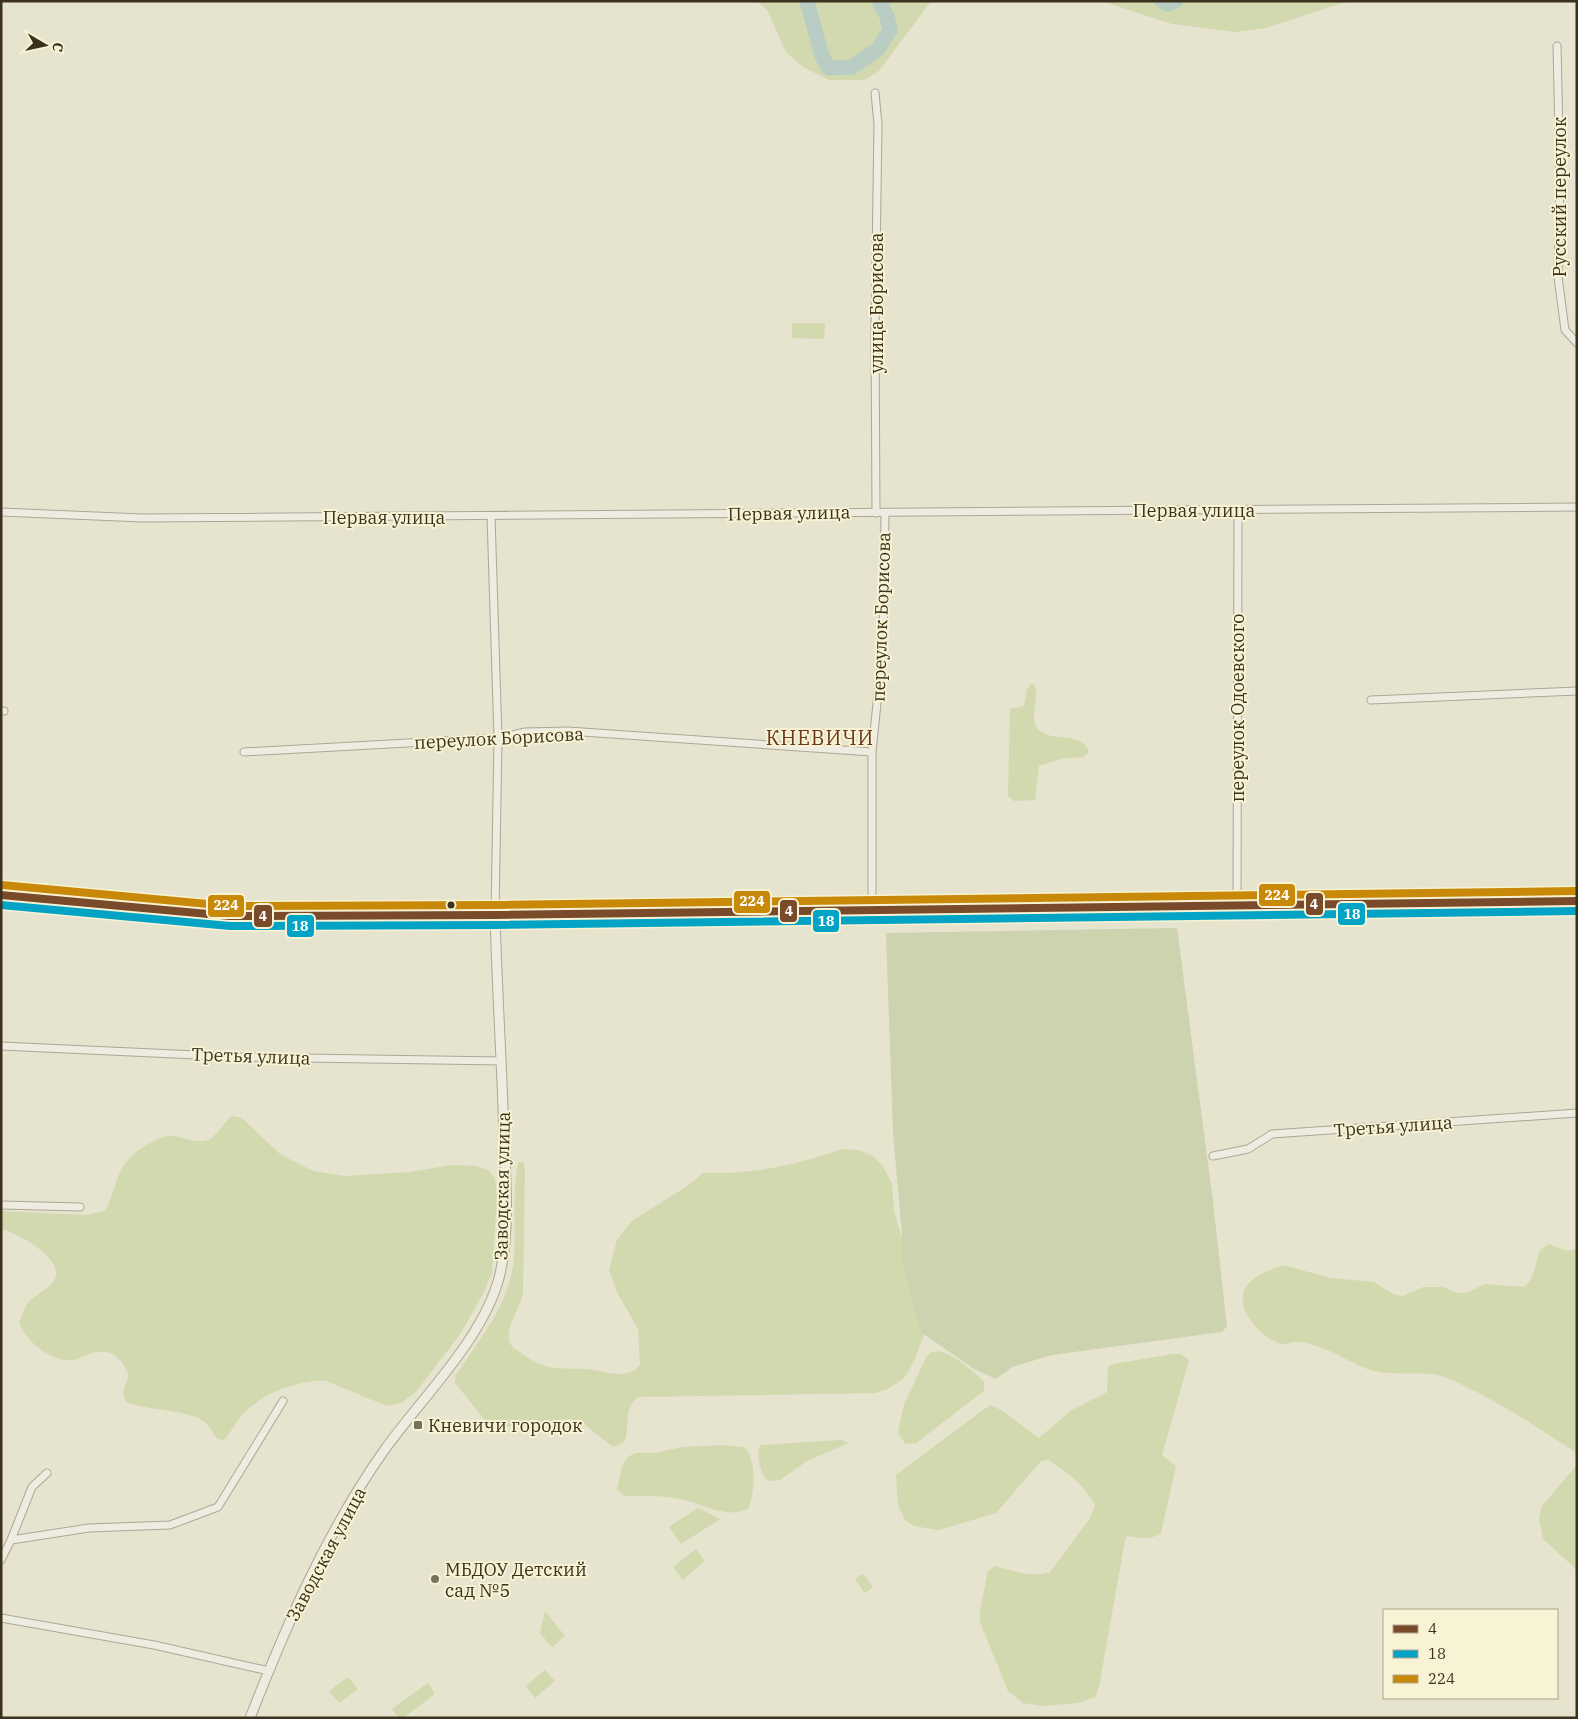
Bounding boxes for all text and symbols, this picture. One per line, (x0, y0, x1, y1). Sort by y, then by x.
north arrow (20, 20, 70, 70)
text: С (48, 41, 67, 53)
street label: Русский переулок (1548, 116, 1571, 277)
street label: улица Борисова (865, 232, 888, 374)
street label: Первая улица (1133, 499, 1256, 522)
street label: Первая улица (727, 500, 851, 526)
street label: Первая улица (323, 506, 446, 529)
street label: переулок Борисова (867, 531, 895, 702)
street label: переулок Одоевского (1226, 614, 1249, 802)
street label: переулок Борисова (413, 722, 585, 754)
district label: КНЕВИЧИ (766, 724, 874, 751)
line badge: 224 (1258, 883, 1296, 907)
text: 224 (1264, 886, 1290, 904)
line badge: 224 (733, 890, 771, 914)
text: 224 (739, 892, 765, 910)
line badge: 4 (1305, 892, 1324, 916)
line badge: 224 (207, 894, 245, 918)
text: 4 (1310, 895, 1318, 913)
text: 224 (213, 896, 239, 914)
line badge: 4 (779, 899, 798, 923)
unlabelled marker (446, 900, 456, 910)
text: 4 (785, 902, 793, 920)
line badge: 18 (1337, 902, 1366, 926)
line badge: 4 (253, 904, 273, 928)
text: 18 (1344, 905, 1360, 923)
text: 4 (259, 907, 267, 925)
line badge: 18 (812, 909, 840, 933)
text: 18 (818, 912, 834, 930)
line badge: 18 (286, 914, 315, 938)
text: 18 (292, 917, 308, 935)
street label: Третья улица (191, 1042, 311, 1070)
street label: Третья улица (1333, 1110, 1453, 1142)
street label: Заводская улица (489, 1111, 515, 1261)
place label: Кневичи городок (428, 1414, 583, 1437)
marker: Кневичи городок (412, 1419, 424, 1431)
street label: Заводская улица (281, 1483, 371, 1625)
place label: МБДОУ Детский сад №5 (445, 1558, 587, 1602)
marker: МБДОУ Детский сад №5 (429, 1573, 441, 1585)
legend (1383, 1609, 1558, 1699)
text: 4 (1428, 1619, 1437, 1638)
text: 18 (1428, 1644, 1446, 1663)
text: 224 (1428, 1669, 1455, 1688)

